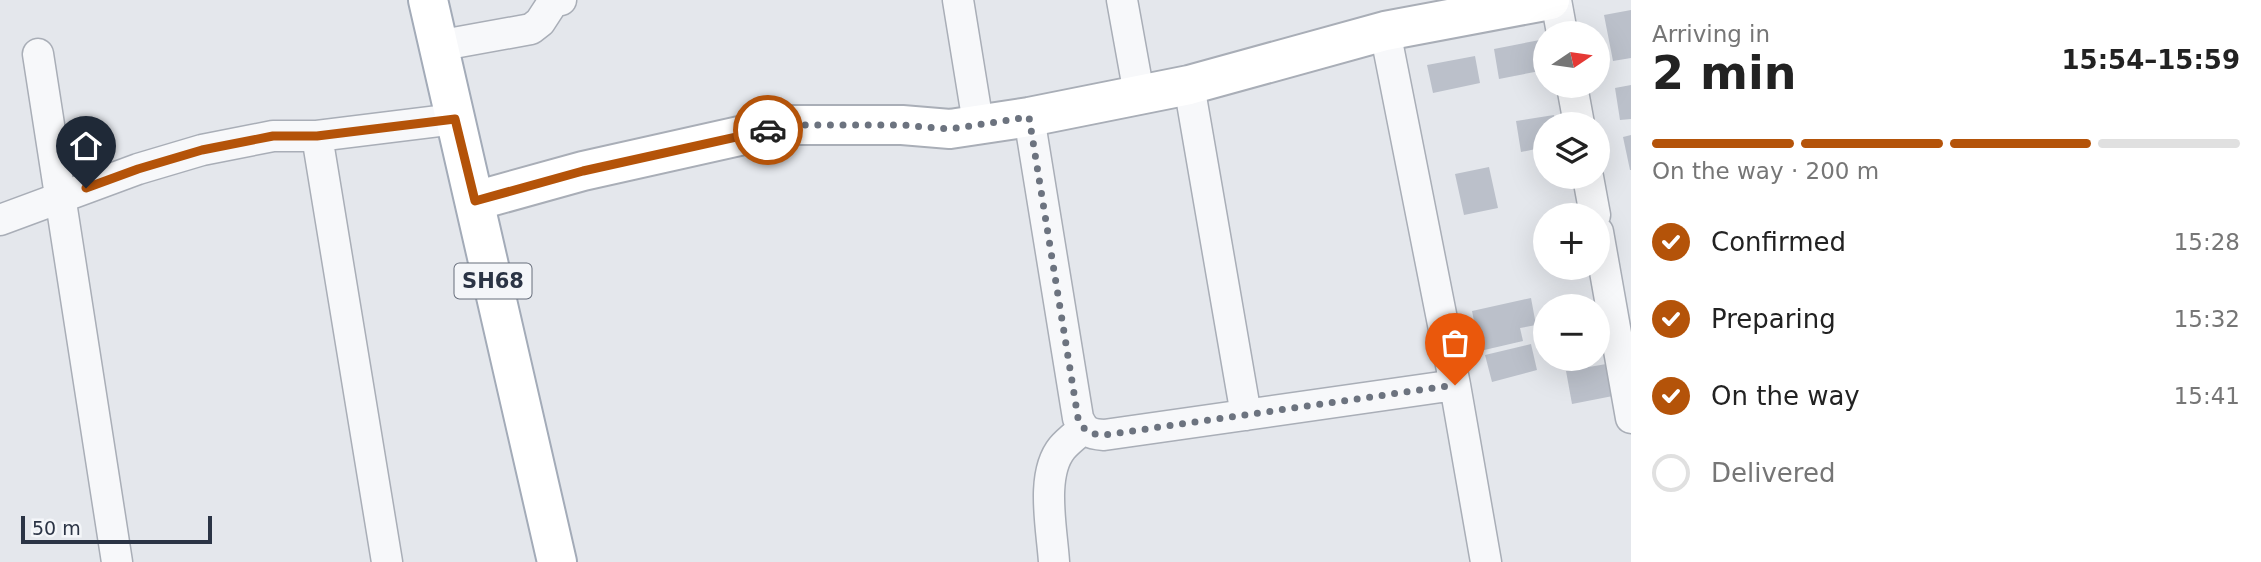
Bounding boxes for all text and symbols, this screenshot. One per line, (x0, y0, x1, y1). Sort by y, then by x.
north arrow (1533, 21, 1610, 98)
map controls (1533, 21, 1610, 371)
text: Arriving in (1652, 21, 1770, 47)
text: 15:54–15:59 (2061, 45, 2240, 75)
text: 2 min (1652, 46, 1796, 100)
courier (733, 95, 803, 165)
icon: car (749, 111, 787, 149)
button: layers (1533, 112, 1610, 189)
pin (56, 116, 116, 188)
icon: home (67, 127, 105, 165)
text: On the way · 200 m (1652, 158, 1879, 184)
button: + (1533, 203, 1610, 280)
icon: check (1652, 223, 1690, 261)
text: Confirmed (1711, 227, 1846, 257)
text: 15:28 (2174, 229, 2240, 255)
road number: SH68 (454, 264, 532, 298)
button: − (1533, 294, 1610, 371)
icon: check (1652, 300, 1690, 338)
text: Preparing (1711, 304, 1836, 334)
text: 15:32 (2174, 306, 2240, 332)
pin (1425, 313, 1485, 385)
icon: bag (1436, 324, 1474, 362)
icon: check (1652, 377, 1690, 415)
text: On the way (1711, 381, 1860, 411)
text: 15:41 (2174, 383, 2240, 409)
text: Delivered (1711, 458, 1835, 488)
scale bar (21, 513, 212, 545)
text: 50 m (32, 517, 81, 539)

